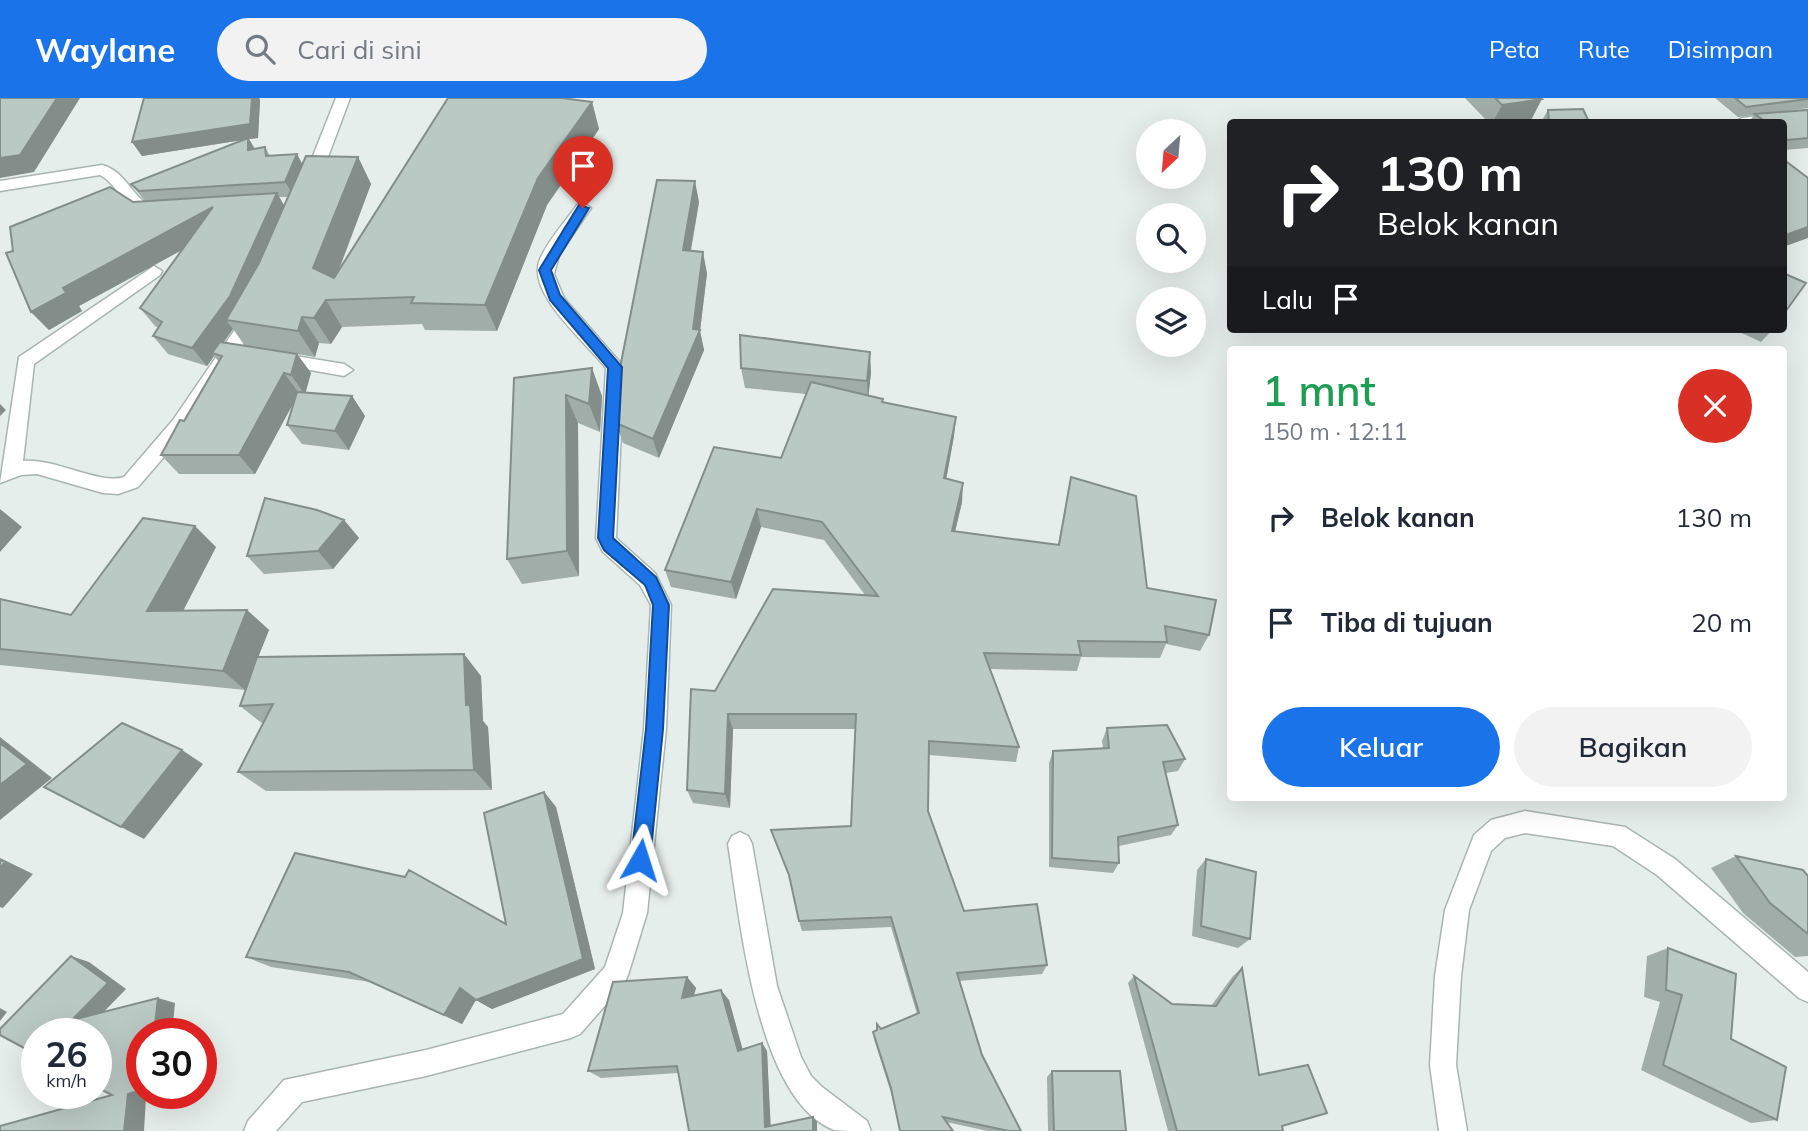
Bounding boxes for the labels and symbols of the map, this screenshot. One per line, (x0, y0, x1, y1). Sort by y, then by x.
north arrow (1136, 119, 1206, 189)
pin (553, 136, 613, 208)
position arrow (603, 823, 677, 897)
speed limit sign: 30 (126, 1018, 217, 1109)

